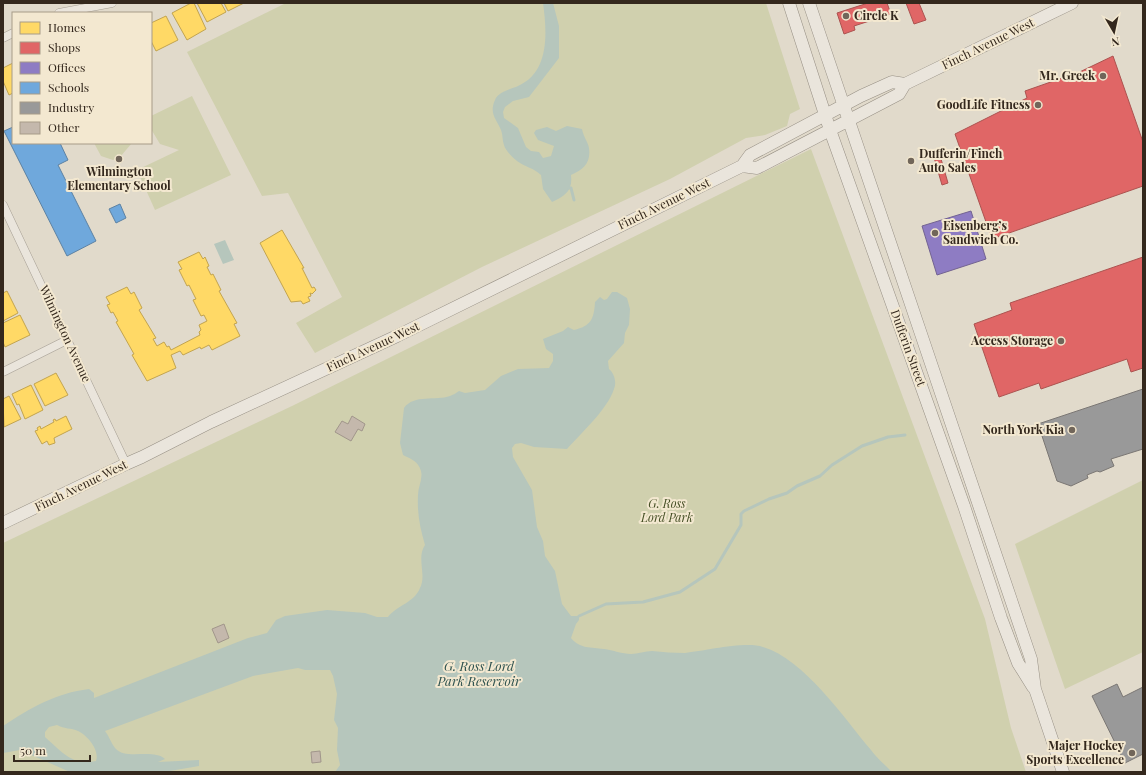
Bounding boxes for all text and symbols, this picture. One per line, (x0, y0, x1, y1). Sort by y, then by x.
place label: Circle K (854, 7, 899, 23)
marker: Circle K (841, 11, 851, 21)
legend (12, 12, 152, 144)
north arrow (1094, 12, 1134, 52)
street label: Finch Avenue West (939, 13, 1037, 72)
text: Homes (48, 19, 86, 35)
text: N (1110, 34, 1121, 50)
text: Shops (48, 39, 80, 55)
text: Offices (48, 59, 85, 75)
place label: Mr. Greek (1039, 67, 1096, 83)
marker: Mr. Greek (1098, 71, 1108, 81)
text: Schools (48, 79, 89, 95)
place label: GoodLife Fitness (937, 96, 1030, 112)
text: Industry (48, 99, 94, 115)
marker: GoodLife Fitness (1033, 100, 1043, 110)
text: Other (48, 119, 80, 135)
place label: Dufferin/Finch Auto Sales (918, 145, 1003, 175)
marker: Wilmington Elementary School (114, 154, 124, 164)
marker: Dufferin/Finch Auto Sales (906, 156, 916, 166)
place label: Wilmington Elementary School (67, 163, 171, 193)
street label: Finch Avenue West (615, 173, 713, 232)
place label: Eisenberg’s Sandwich Co. (943, 217, 1019, 247)
marker: Eisenberg’s Sandwich Co. (930, 228, 940, 238)
street label: Wilmington Avenue (36, 282, 95, 385)
street label: Dufferin Street (888, 307, 930, 389)
street label: Finch Avenue West (323, 317, 422, 375)
place label: Access Storage (970, 332, 1053, 348)
marker: Access Storage (1056, 336, 1066, 346)
place label: North York Kia (982, 421, 1065, 437)
marker: North York Kia (1067, 425, 1077, 435)
street label: Finch Avenue West (32, 455, 130, 514)
park label: G. Ross Lord Park (640, 495, 693, 525)
water label: G. Ross Lord Park Reservoir (437, 657, 521, 689)
scale bar (14, 737, 90, 763)
place label: Majer Hockey Sports Excellence (1026, 737, 1125, 767)
text: 50 m (20, 742, 46, 758)
marker: Majer Hockey Sports Excellence (1127, 748, 1137, 758)

